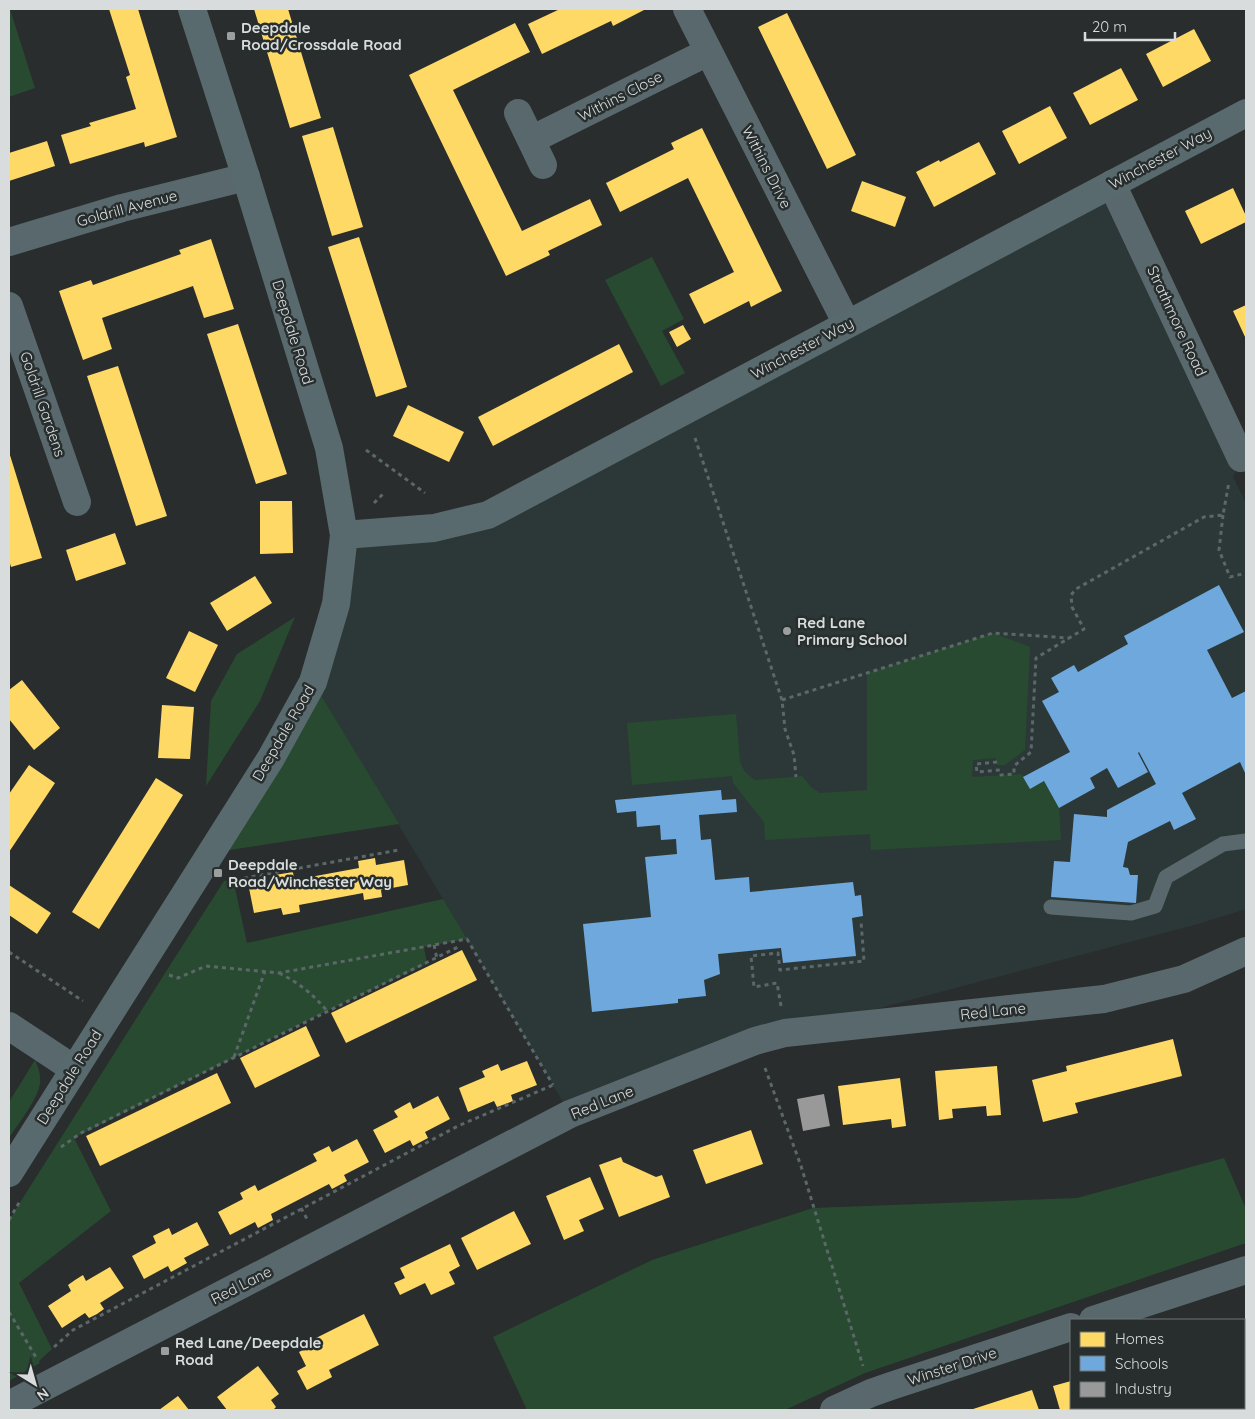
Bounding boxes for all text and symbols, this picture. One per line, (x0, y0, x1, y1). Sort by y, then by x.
scale bar (1085, 10, 1175, 42)
text: 20 m (1092, 17, 1127, 36)
place label: Deepdale Road/Crossdale Road (241, 18, 402, 54)
marker: Deepdale Road/Crossdale Road (225, 30, 237, 42)
street label: Withins Close (575, 67, 665, 125)
street label: Withins Drive (738, 122, 796, 212)
street label: Winchester Way (1105, 123, 1215, 193)
street label: Goldrill Avenue (75, 185, 179, 231)
street label: Strathmore Road (1143, 263, 1211, 379)
street label: Deepdale Road (268, 277, 318, 387)
street label: Winchester Way (747, 313, 857, 383)
street label: Goldrill Gardens (16, 349, 70, 459)
place label: Red Lane Primary School (797, 613, 907, 649)
marker: Red Lane Primary School (781, 625, 793, 637)
street label: Deepdale Road (248, 681, 318, 785)
place label: Deepdale Road/Winchester Way (228, 855, 392, 891)
marker: Deepdale Road/Winchester Way (212, 867, 224, 879)
street label: Red Lane (959, 998, 1027, 1024)
street label: Deepdale Road (32, 1026, 106, 1128)
street label: Red Lane (568, 1081, 636, 1123)
street label: Red Lane (207, 1262, 275, 1308)
legend (1070, 1319, 1245, 1409)
text: Homes (1115, 1329, 1164, 1348)
place label: Red Lane/Deepdale Road (175, 1333, 322, 1369)
street label: Winster Drive (905, 1343, 999, 1389)
marker: Red Lane/Deepdale Road (159, 1345, 171, 1357)
text: Schools (1115, 1354, 1168, 1373)
north arrow (10, 1359, 60, 1409)
text: Industry (1115, 1379, 1172, 1398)
text: N (33, 1384, 52, 1405)

